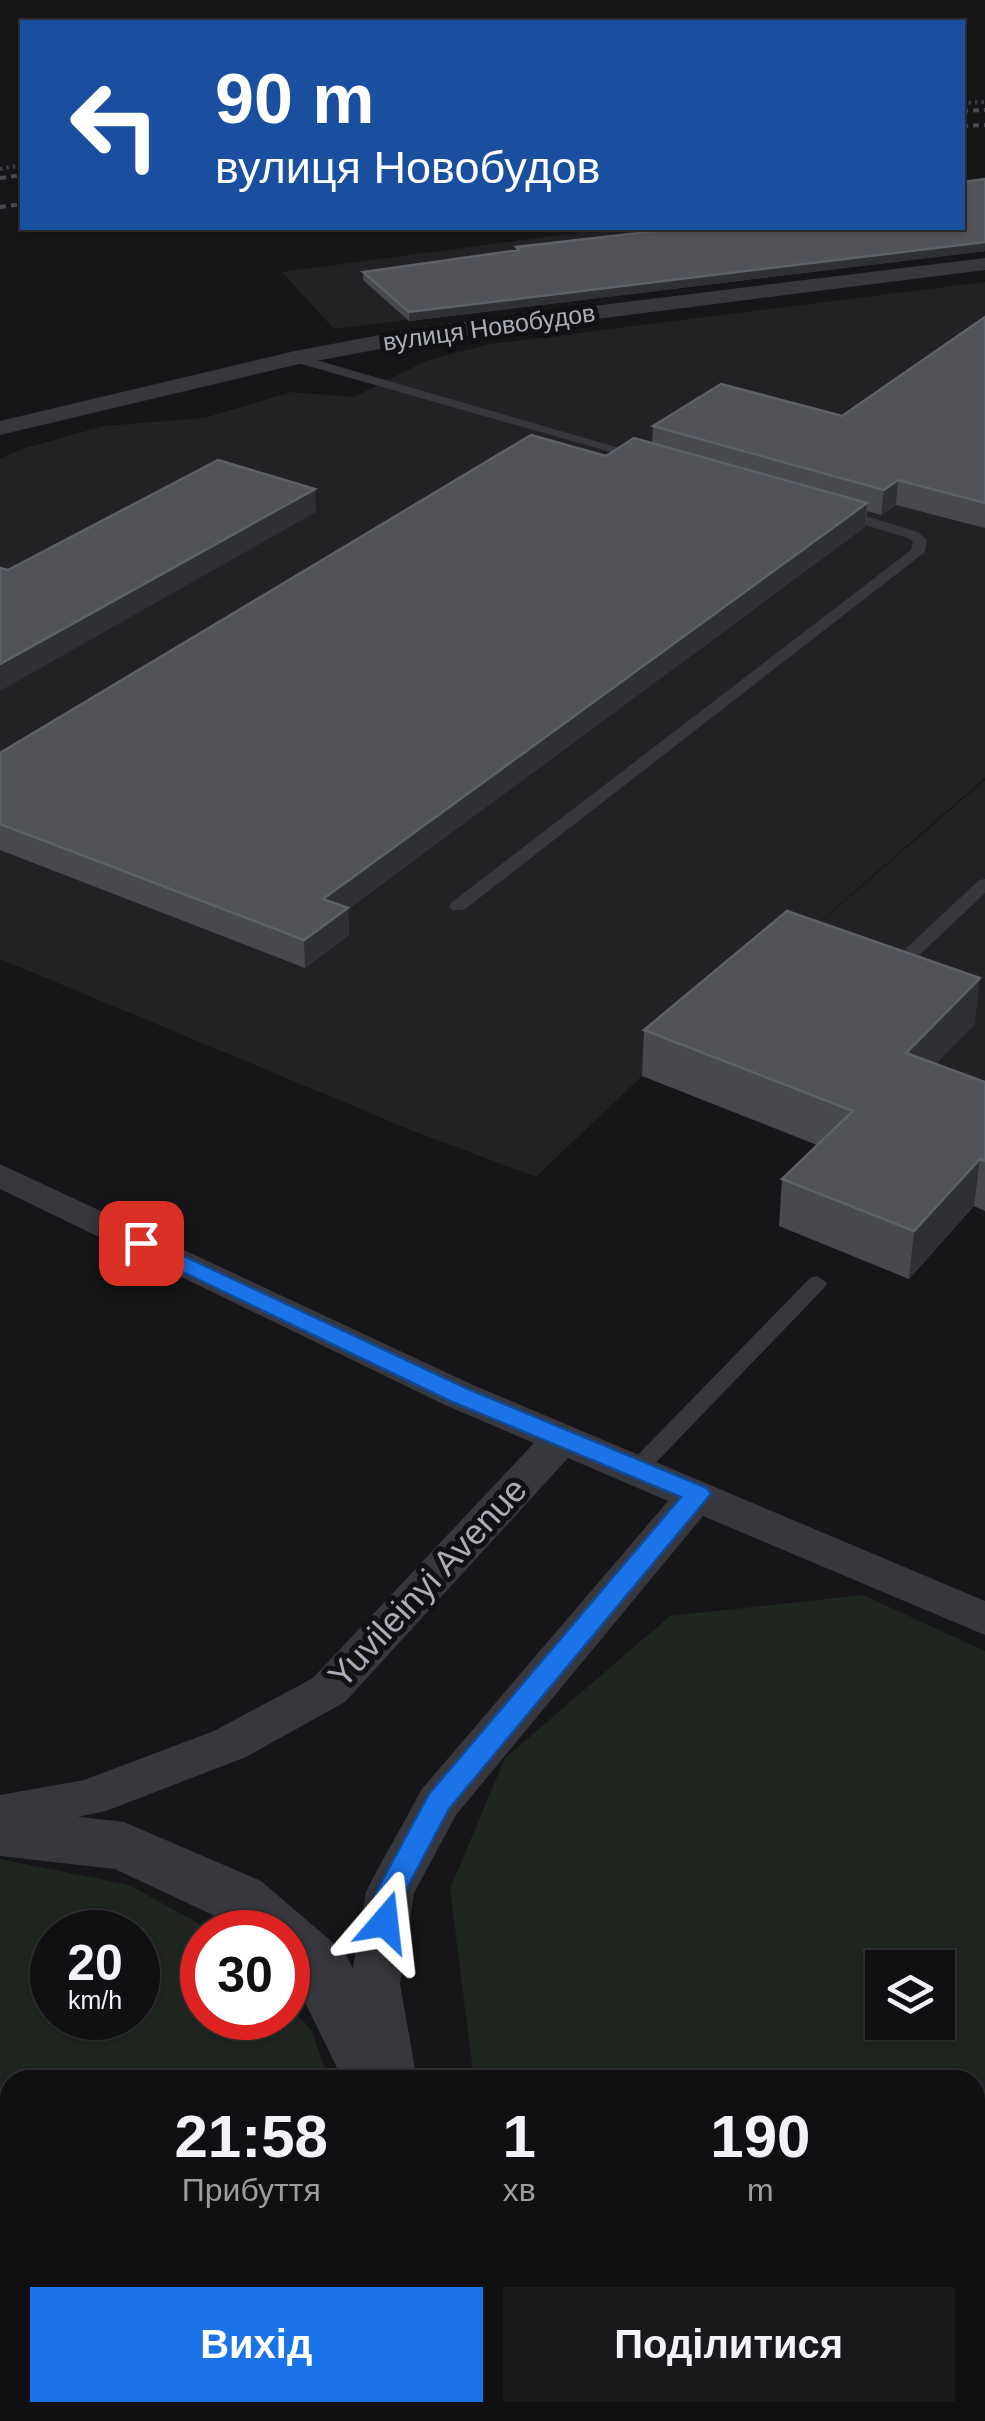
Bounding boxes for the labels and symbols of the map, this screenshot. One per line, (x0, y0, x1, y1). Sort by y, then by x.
street label: вулиця Новобудов (381, 298, 597, 356)
pin (99, 1201, 184, 1286)
street label: Yuvileinyi Avenue (320, 1469, 534, 1695)
position arrow (333, 1870, 437, 1974)
speed limit sign: 30 (180, 1910, 310, 2040)

